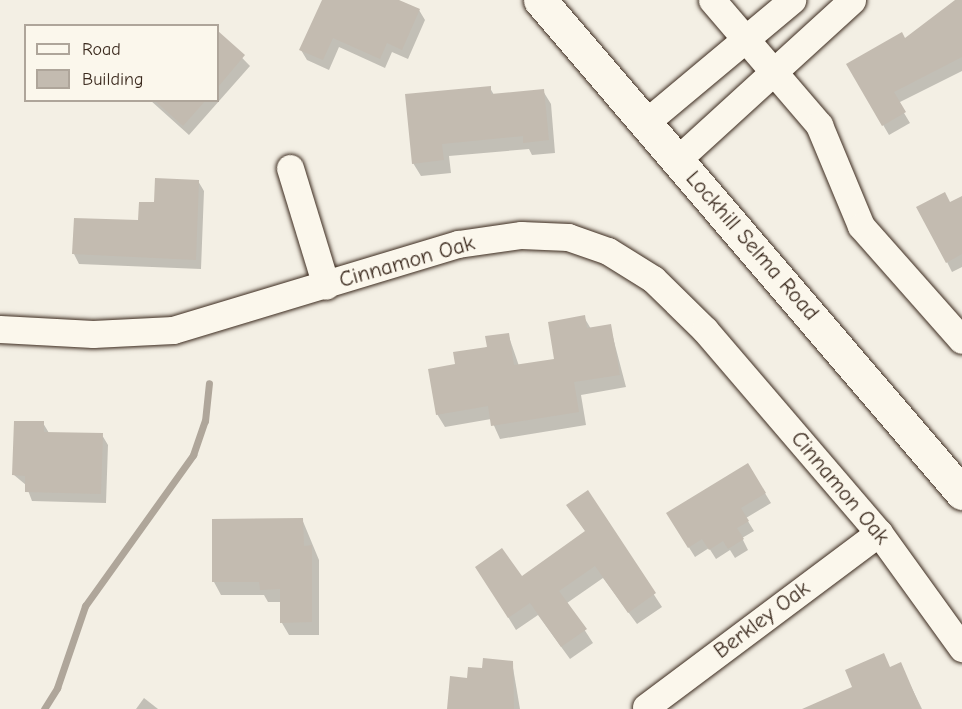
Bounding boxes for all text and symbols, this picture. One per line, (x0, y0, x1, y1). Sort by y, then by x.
legend (24, 24, 219, 102)
text: Road (82, 39, 121, 60)
text: Building (82, 69, 144, 90)
street label: Lockhill Selma Road (680, 166, 824, 326)
street label: Cinnamon Oak (336, 230, 478, 294)
street label: Cinnamon Oak (785, 426, 895, 550)
street label: Berkley Oak (709, 575, 815, 665)

